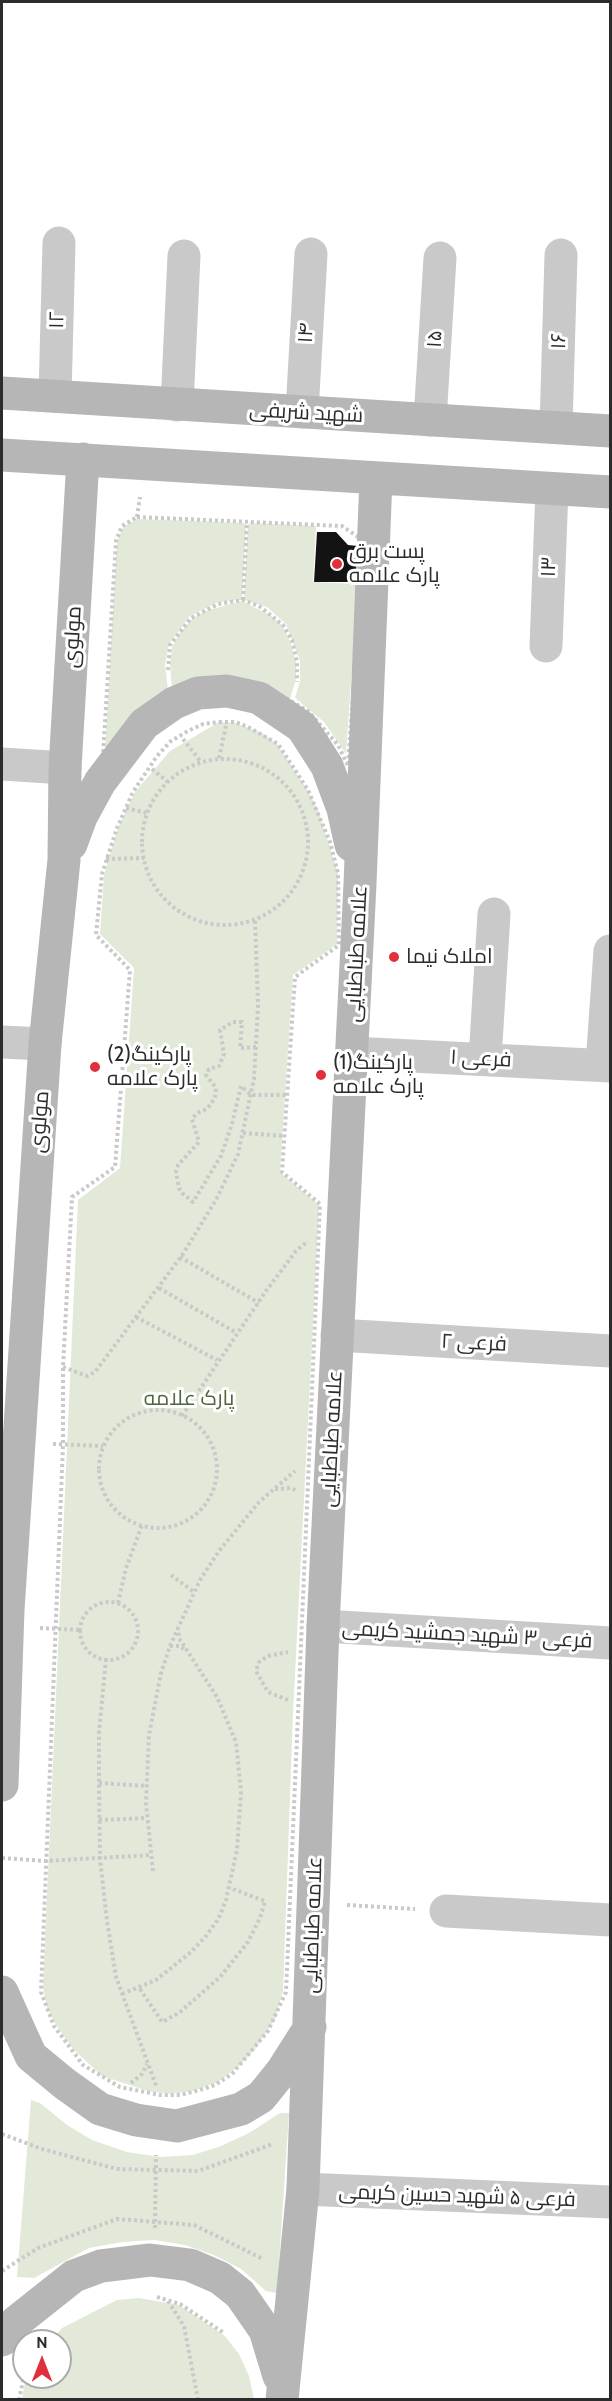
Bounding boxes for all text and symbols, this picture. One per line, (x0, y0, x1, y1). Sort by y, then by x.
street label: ۱۲ (44, 311, 70, 329)
street label: ۱۴ (293, 322, 319, 344)
street label: ۱۵ (422, 329, 448, 349)
street label: ۱۶ (546, 332, 572, 350)
street label: شهید شریفی (248, 397, 364, 429)
place label: پست برق پارک علامه (349, 539, 440, 589)
street label: ۱۳ (536, 556, 562, 578)
marker: پست برق پارک علامه (330, 557, 344, 571)
street label: مولوی (59, 605, 87, 669)
street label: علامه طباطبایی (341, 885, 373, 1023)
place label: املاک نیما (406, 944, 493, 970)
marker: املاک نیما (387, 950, 401, 964)
place label: پارکینگ(2) پارک علامه (107, 1042, 198, 1092)
street label: فرعی ۱ (450, 1045, 512, 1073)
place label: پارکینگ(1) پارک علامه (333, 1050, 424, 1100)
marker: پارکینگ(2) پارک علامه (88, 1060, 102, 1074)
marker: پارکینگ(1) پارک علامه (314, 1068, 328, 1082)
street label: مولوی (25, 1090, 55, 1154)
street label: فرعی ۲ (440, 1329, 508, 1357)
street label: علامه طباطبایی (316, 1370, 348, 1508)
park label: پارک علامه (144, 1386, 234, 1412)
street label: فرعی ۳ شهید جمشید کریمی (341, 1616, 593, 1654)
street label: علامه طباطبایی (298, 1856, 328, 1994)
street label: فرعی ۵ شهید حسین کریمی (338, 2179, 576, 2213)
north arrow (12, 2329, 72, 2389)
text: N (36, 2333, 48, 2352)

